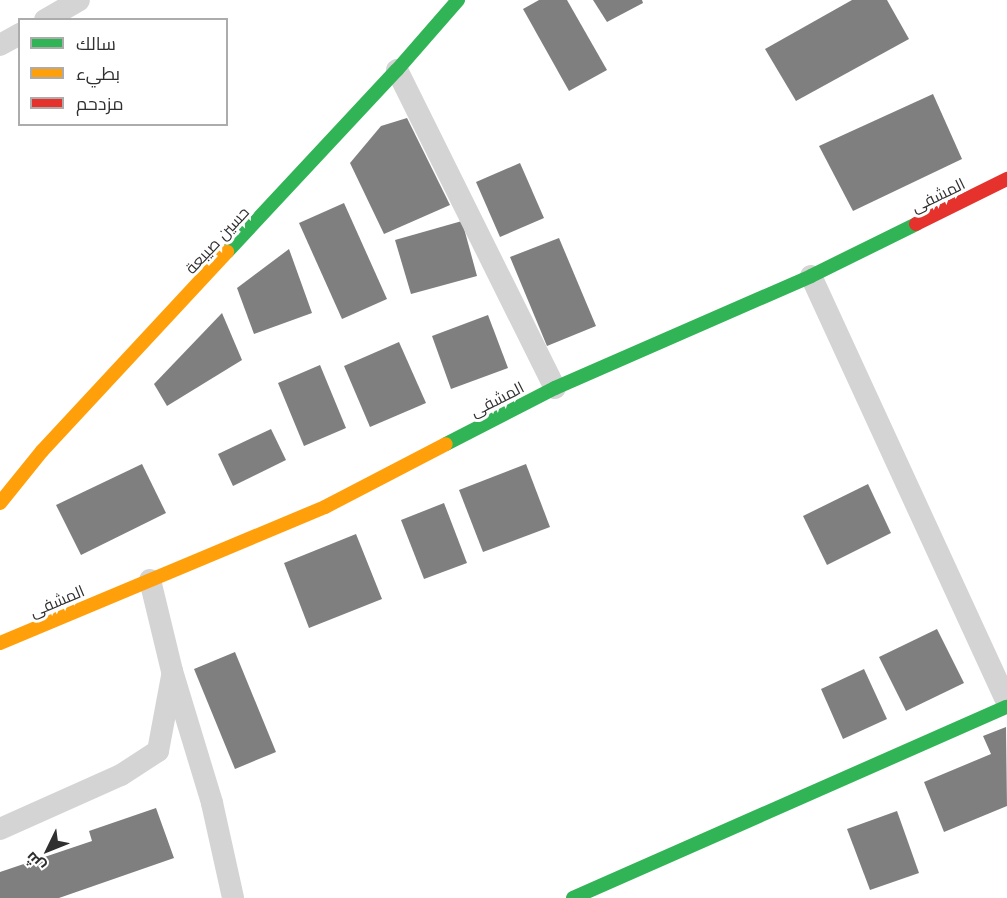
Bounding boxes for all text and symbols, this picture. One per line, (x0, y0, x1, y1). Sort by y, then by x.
legend (18, 18, 228, 126)
text: سالك (76, 32, 116, 55)
text: بطيء (76, 62, 120, 85)
text: مزدحم (76, 92, 124, 115)
street label: المشفى (908, 174, 968, 216)
street label: حسين صيبعة (181, 202, 253, 278)
street label: المشفى (467, 377, 527, 421)
street label: المشفى (27, 581, 87, 621)
north arrow (18, 820, 78, 880)
text: ش (21, 848, 49, 877)

